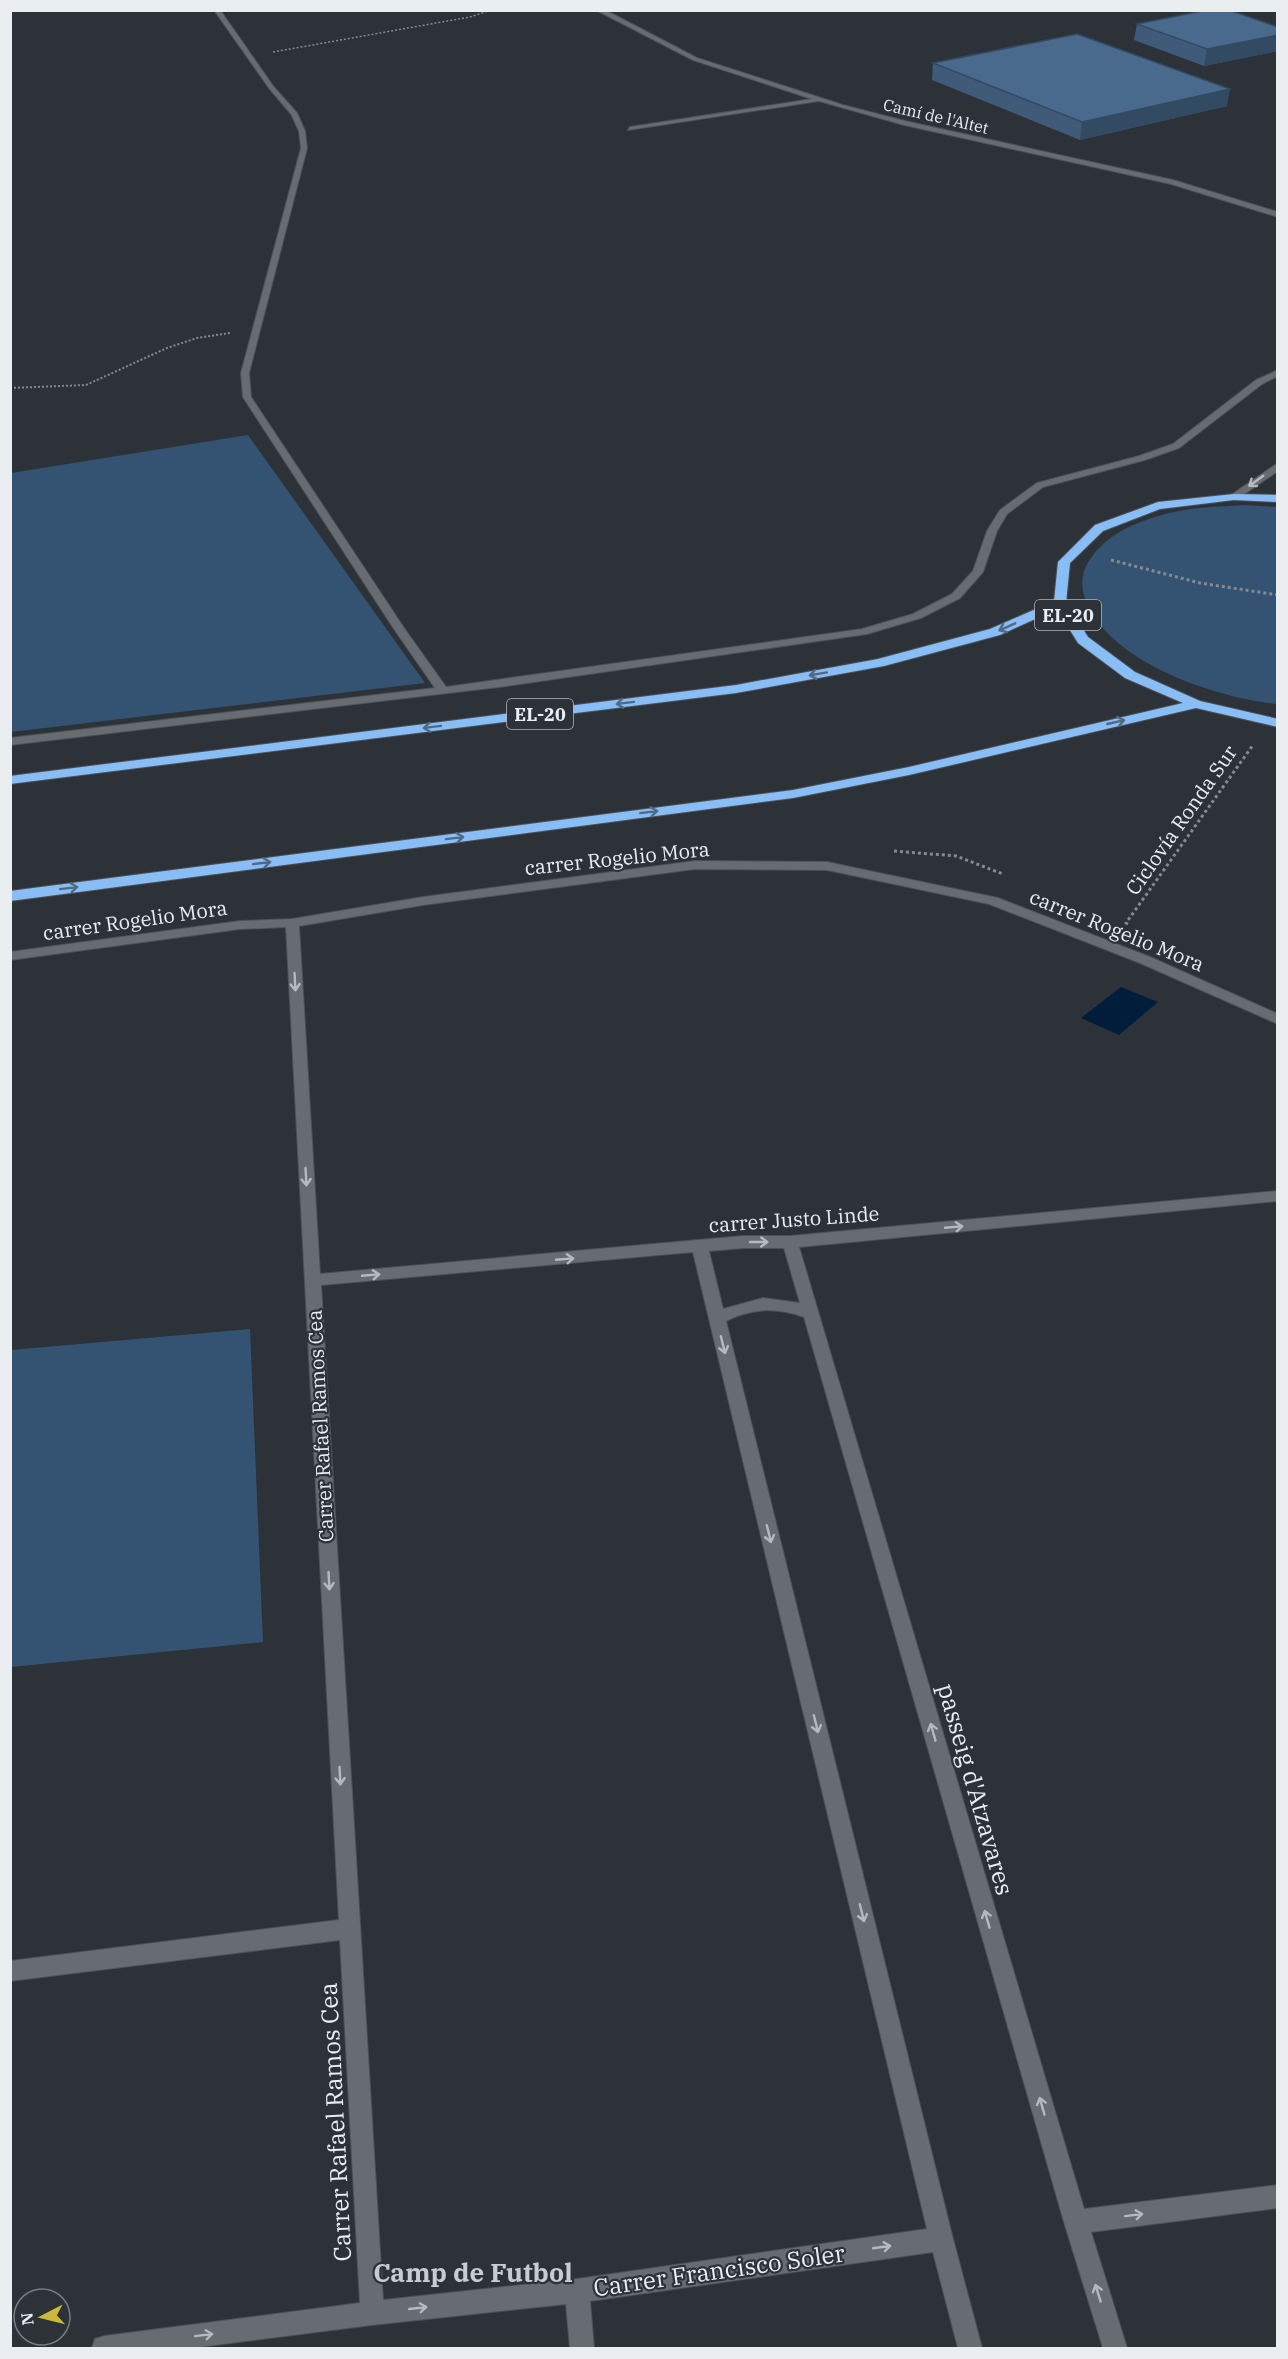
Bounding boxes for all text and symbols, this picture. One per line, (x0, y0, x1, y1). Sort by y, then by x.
street label: Camí de l'Altet (881, 94, 991, 138)
one-way arrow (1248, 475, 1264, 488)
road number: EL-20 (1035, 600, 1101, 630)
one-way arrow (998, 622, 1016, 633)
one-way arrow (809, 669, 828, 680)
one-way arrow (616, 698, 636, 709)
road number: EL-20 (507, 699, 573, 729)
one-way arrow (1107, 716, 1126, 728)
one-way arrow (422, 722, 442, 733)
street label: Ciclovía Ronda Sur (1119, 740, 1243, 900)
one-way arrow (638, 807, 658, 818)
one-way arrow (445, 832, 465, 843)
street label: carrer Rogelio Mora (523, 835, 711, 881)
one-way arrow (251, 857, 271, 868)
one-way arrow (58, 882, 78, 893)
street label: carrer Rogelio Mora (1026, 883, 1208, 977)
street label: carrer Rogelio Mora (41, 894, 229, 946)
one-way arrow (290, 971, 301, 991)
one-way arrow (301, 1166, 312, 1186)
street label: carrer Justo Linde (708, 1200, 880, 1238)
one-way arrow (943, 1221, 963, 1232)
one-way arrow (749, 1236, 769, 1248)
one-way arrow (555, 1253, 575, 1264)
one-way arrow (360, 1269, 380, 1280)
street label: Carrer Rafael Ramos Cea (300, 1309, 340, 1543)
one-way arrow (718, 1335, 730, 1354)
one-way arrow (764, 1524, 776, 1543)
one-way arrow (324, 1570, 335, 1590)
street label: passeig d'Atzavares (930, 1679, 1022, 1899)
one-way arrow (810, 1714, 822, 1733)
one-way arrow (927, 1722, 938, 1741)
one-way arrow (335, 1765, 346, 1785)
one-way arrow (856, 1903, 868, 1922)
one-way arrow (981, 1910, 992, 1929)
street label: Carrer Rafael Ramos Cea (312, 1982, 358, 2262)
one-way arrow (1036, 2097, 1047, 2116)
one-way arrow (1123, 2209, 1143, 2220)
street label: Carrer Francisco Soler (591, 2236, 847, 2303)
one-way arrow (872, 2242, 892, 2253)
district label: Camp de Futbol (373, 2255, 573, 2289)
one-way arrow (1092, 2284, 1103, 2303)
north arrow (12, 2287, 72, 2347)
one-way arrow (408, 2302, 428, 2313)
text: N (16, 2311, 38, 2326)
one-way arrow (194, 2330, 214, 2341)

